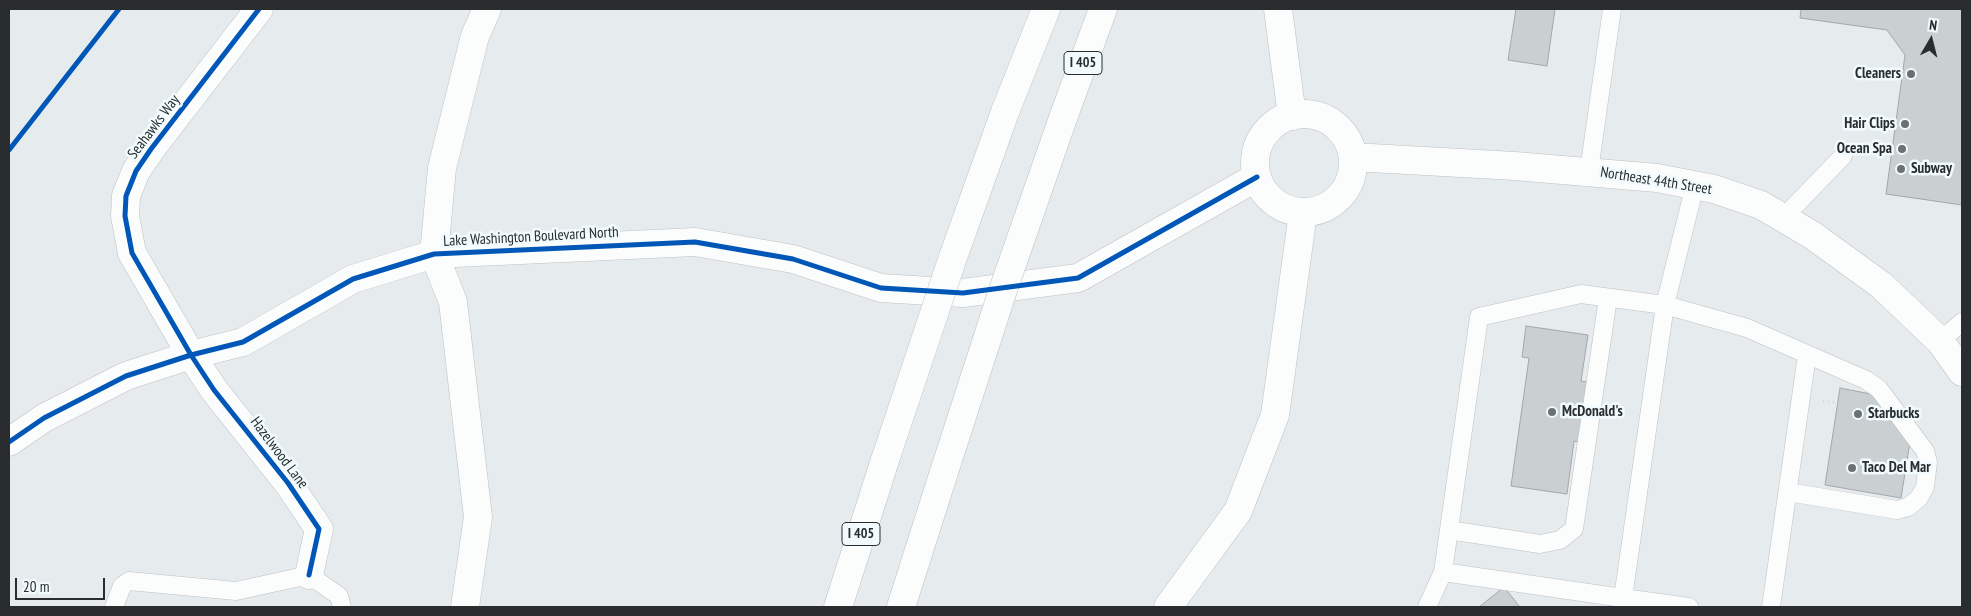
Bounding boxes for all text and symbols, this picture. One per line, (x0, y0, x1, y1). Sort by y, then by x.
north arrow (1906, 15, 1956, 65)
text: N (1928, 16, 1938, 35)
road number: I 405 (1064, 52, 1102, 74)
place label: Cleaners (1855, 65, 1901, 83)
marker: Cleaners (1905, 68, 1917, 80)
street label: Seahawks Way (124, 91, 184, 163)
place label: Hair Clips (1844, 115, 1895, 133)
marker: Hair Clips (1899, 118, 1911, 130)
place label: Ocean Spa (1837, 140, 1892, 158)
marker: Ocean Spa (1896, 143, 1908, 155)
place label: Subway (1911, 160, 1952, 178)
street label: Northeast 44th Street (1599, 163, 1713, 199)
marker: Subway (1895, 163, 1907, 175)
street label: Lake Washington Boulevard North (443, 223, 619, 251)
place label: McDonald's (1562, 403, 1623, 421)
place label: Starbucks (1868, 405, 1920, 423)
marker: McDonald's (1546, 406, 1558, 418)
marker: Starbucks (1852, 408, 1864, 420)
street label: Hazelwood Lane (246, 414, 312, 492)
place label: Taco Del Mar (1862, 459, 1931, 477)
marker: Taco Del Mar (1846, 462, 1858, 474)
road number: I 405 (842, 522, 880, 546)
scale bar (18, 568, 108, 600)
text: 20 m (23, 577, 49, 596)

